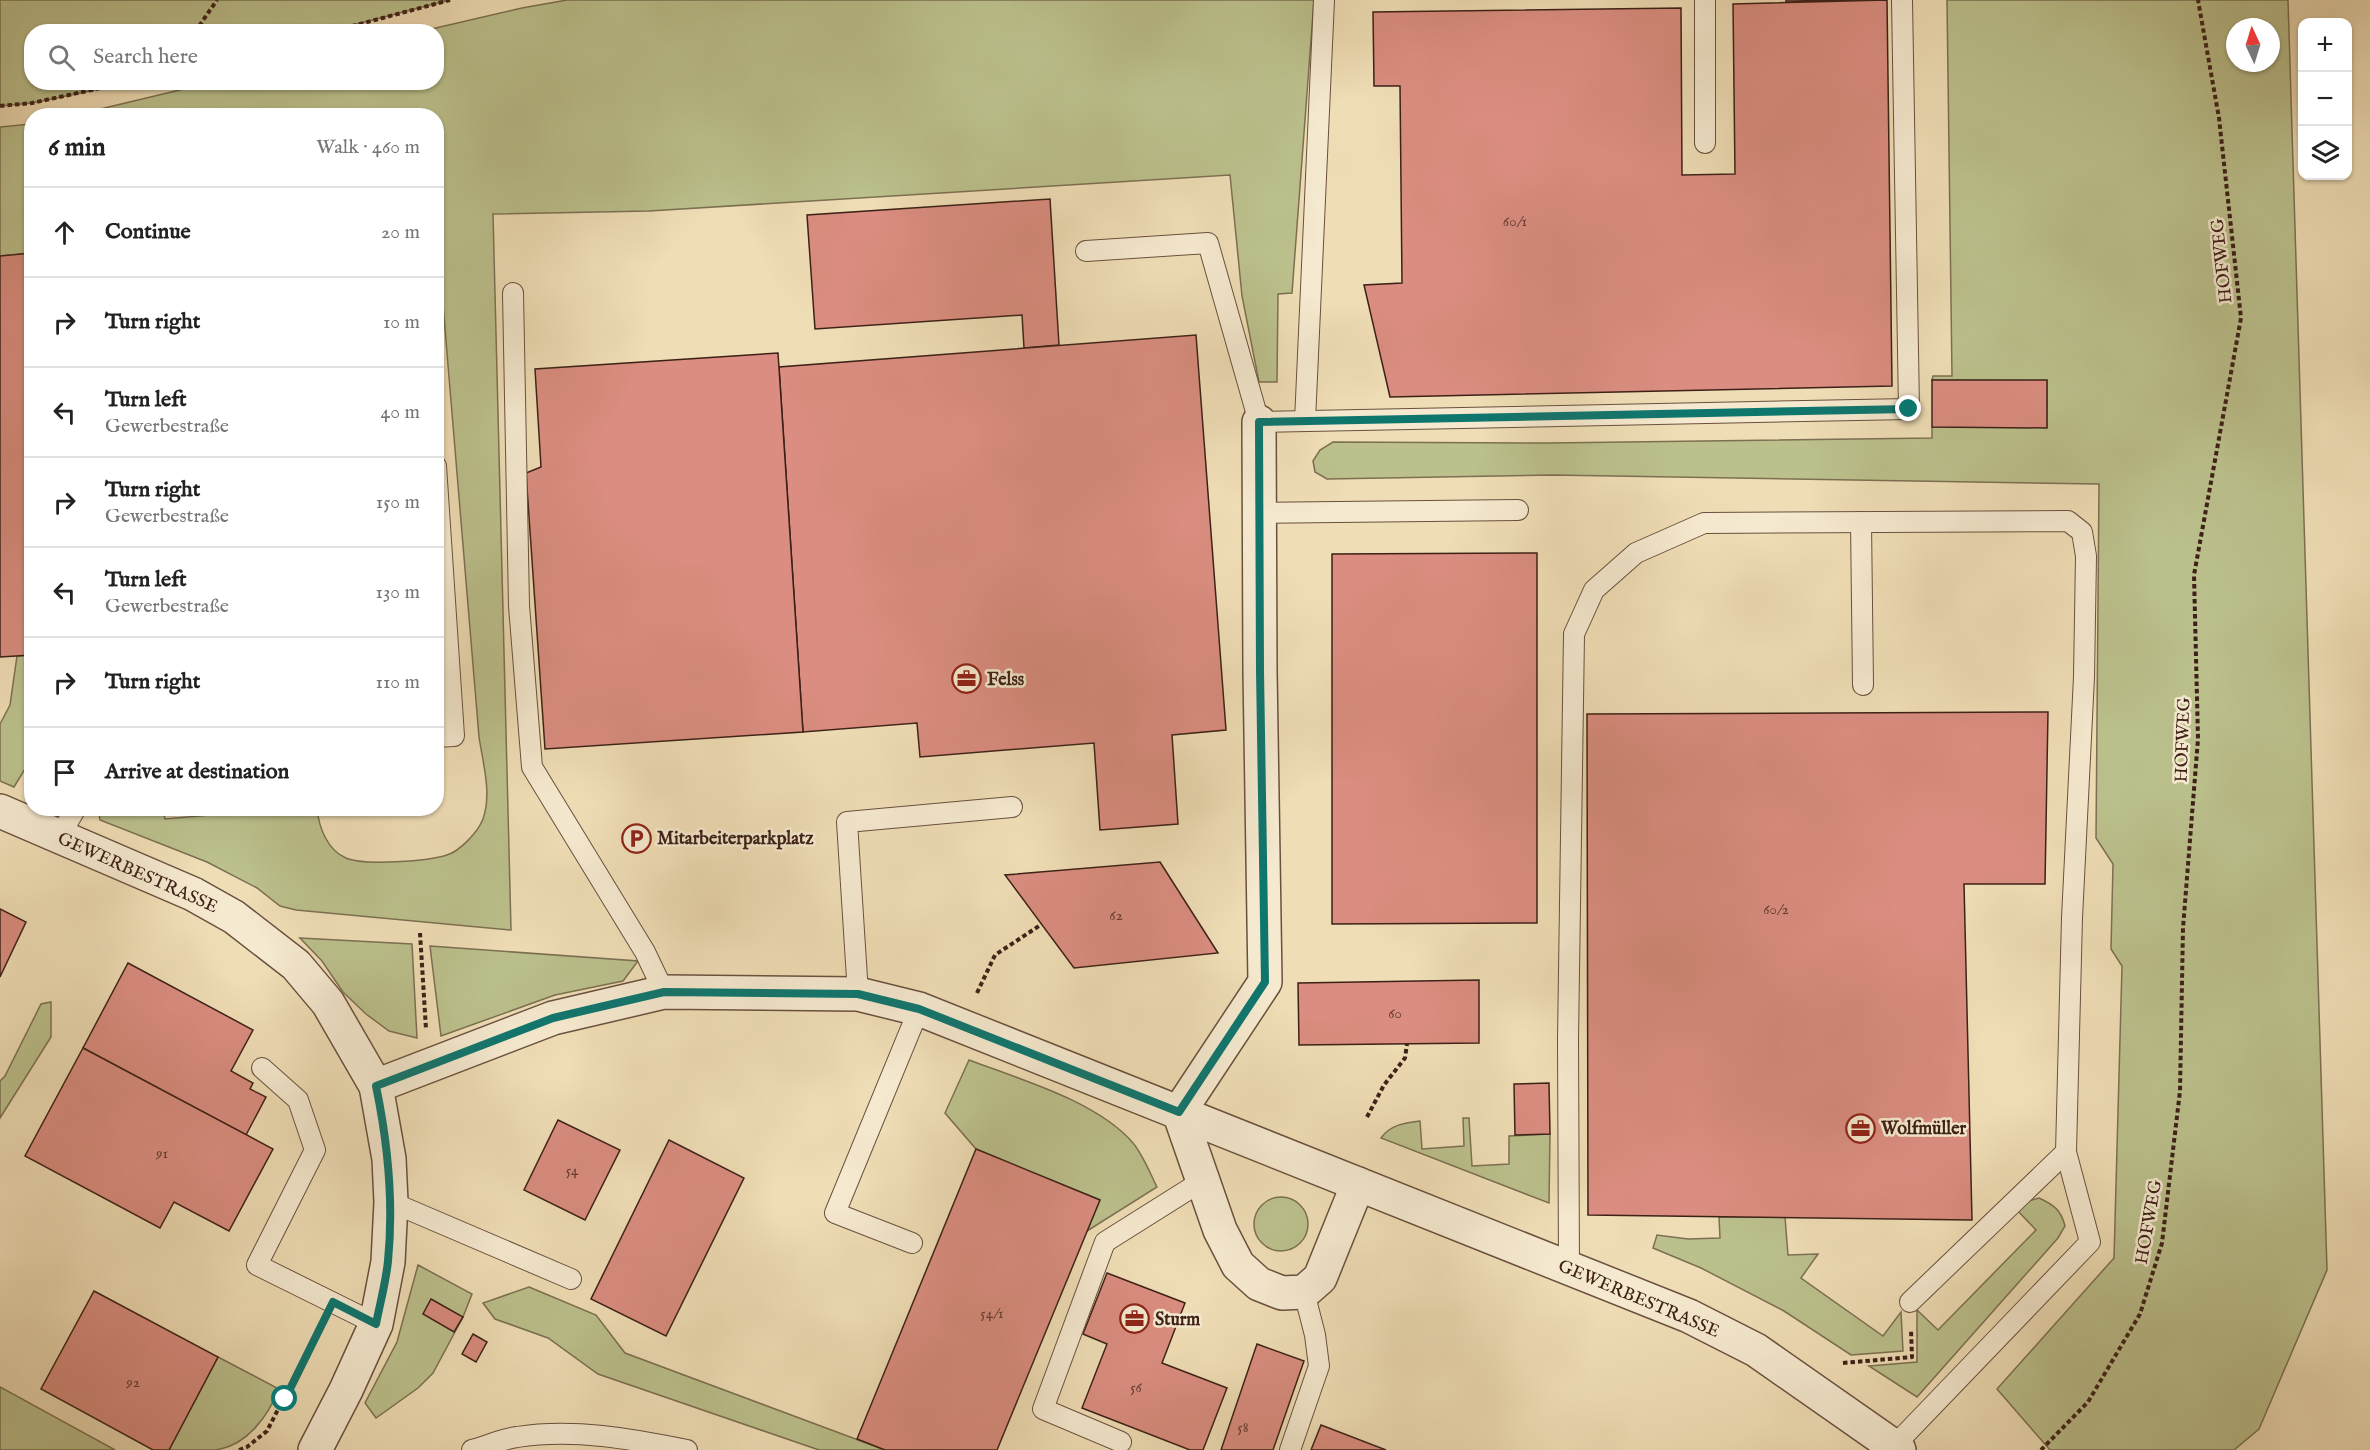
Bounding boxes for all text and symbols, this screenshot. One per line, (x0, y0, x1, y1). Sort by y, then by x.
north arrow (2226, 18, 2280, 72)
map controls (2298, 18, 2352, 180)
button: + (2298, 18, 2352, 72)
search box (24, 24, 444, 90)
icon: search (45, 41, 78, 74)
text: Search here (93, 43, 198, 71)
button: − (2298, 72, 2352, 126)
button: layers (2298, 126, 2352, 180)
text: 6 min (48, 131, 106, 164)
text: Walk · 460 m (316, 135, 420, 160)
house number: 60/1 (1503, 212, 1527, 231)
icon: ahead (48, 216, 81, 249)
street label: HOFWEG (2207, 217, 2238, 304)
text: Continue (105, 218, 191, 246)
text: 20 m (381, 220, 420, 245)
icon: right (48, 306, 81, 339)
text: Turn right (105, 308, 200, 336)
text: 10 m (383, 310, 420, 335)
text: Turn left (105, 386, 187, 414)
route end (1895, 395, 1921, 421)
icon: left (48, 396, 81, 429)
text: 40 m (381, 400, 420, 425)
text: Gewerbestraße (105, 414, 229, 439)
text: Turn right (105, 476, 200, 504)
icon: right (48, 486, 81, 519)
text: 150 m (376, 490, 420, 515)
text: Gewerbestraße (105, 504, 229, 529)
text: Turn left (105, 566, 187, 594)
icon: left (48, 576, 81, 609)
text: 130 m (375, 580, 420, 605)
text: Gewerbestraße (105, 594, 229, 619)
office icon: Felss (950, 663, 982, 695)
icon: right (48, 666, 81, 699)
text: Turn right (105, 668, 200, 696)
place label: Felss (987, 669, 1025, 692)
text: 110 m (376, 670, 420, 695)
street label: HOFWEG (2171, 696, 2197, 783)
icon: arrive (48, 756, 81, 789)
text: Arrive at destination (105, 758, 289, 786)
parking icon: Mitarbeiterparkplatz (620, 822, 652, 854)
street label: GEWERBESTRASSE (54, 828, 221, 919)
place label: Mitarbeiterparkplatz (657, 828, 814, 851)
house number: 60/2 (1763, 900, 1789, 919)
house number: 62 (1109, 906, 1123, 925)
house number: 60 (1388, 1004, 1402, 1023)
office icon: Wolfmüller (1844, 1112, 1876, 1144)
place label: Wolfmüller (1880, 1118, 1966, 1141)
house number: 91 (155, 1144, 168, 1163)
house number: 54 (566, 1161, 579, 1180)
street label: HOFWEG (2131, 1178, 2168, 1266)
street label: GEWERBESTRASSE (1554, 1255, 1723, 1344)
office icon: Sturm (1118, 1303, 1150, 1335)
house number: 54/1 (980, 1304, 1004, 1323)
place label: Sturm (1155, 1309, 1200, 1332)
house number: 92 (125, 1373, 140, 1392)
house number: 56 (1130, 1378, 1143, 1397)
route start (271, 1385, 297, 1411)
house number: 58 (1237, 1418, 1249, 1437)

